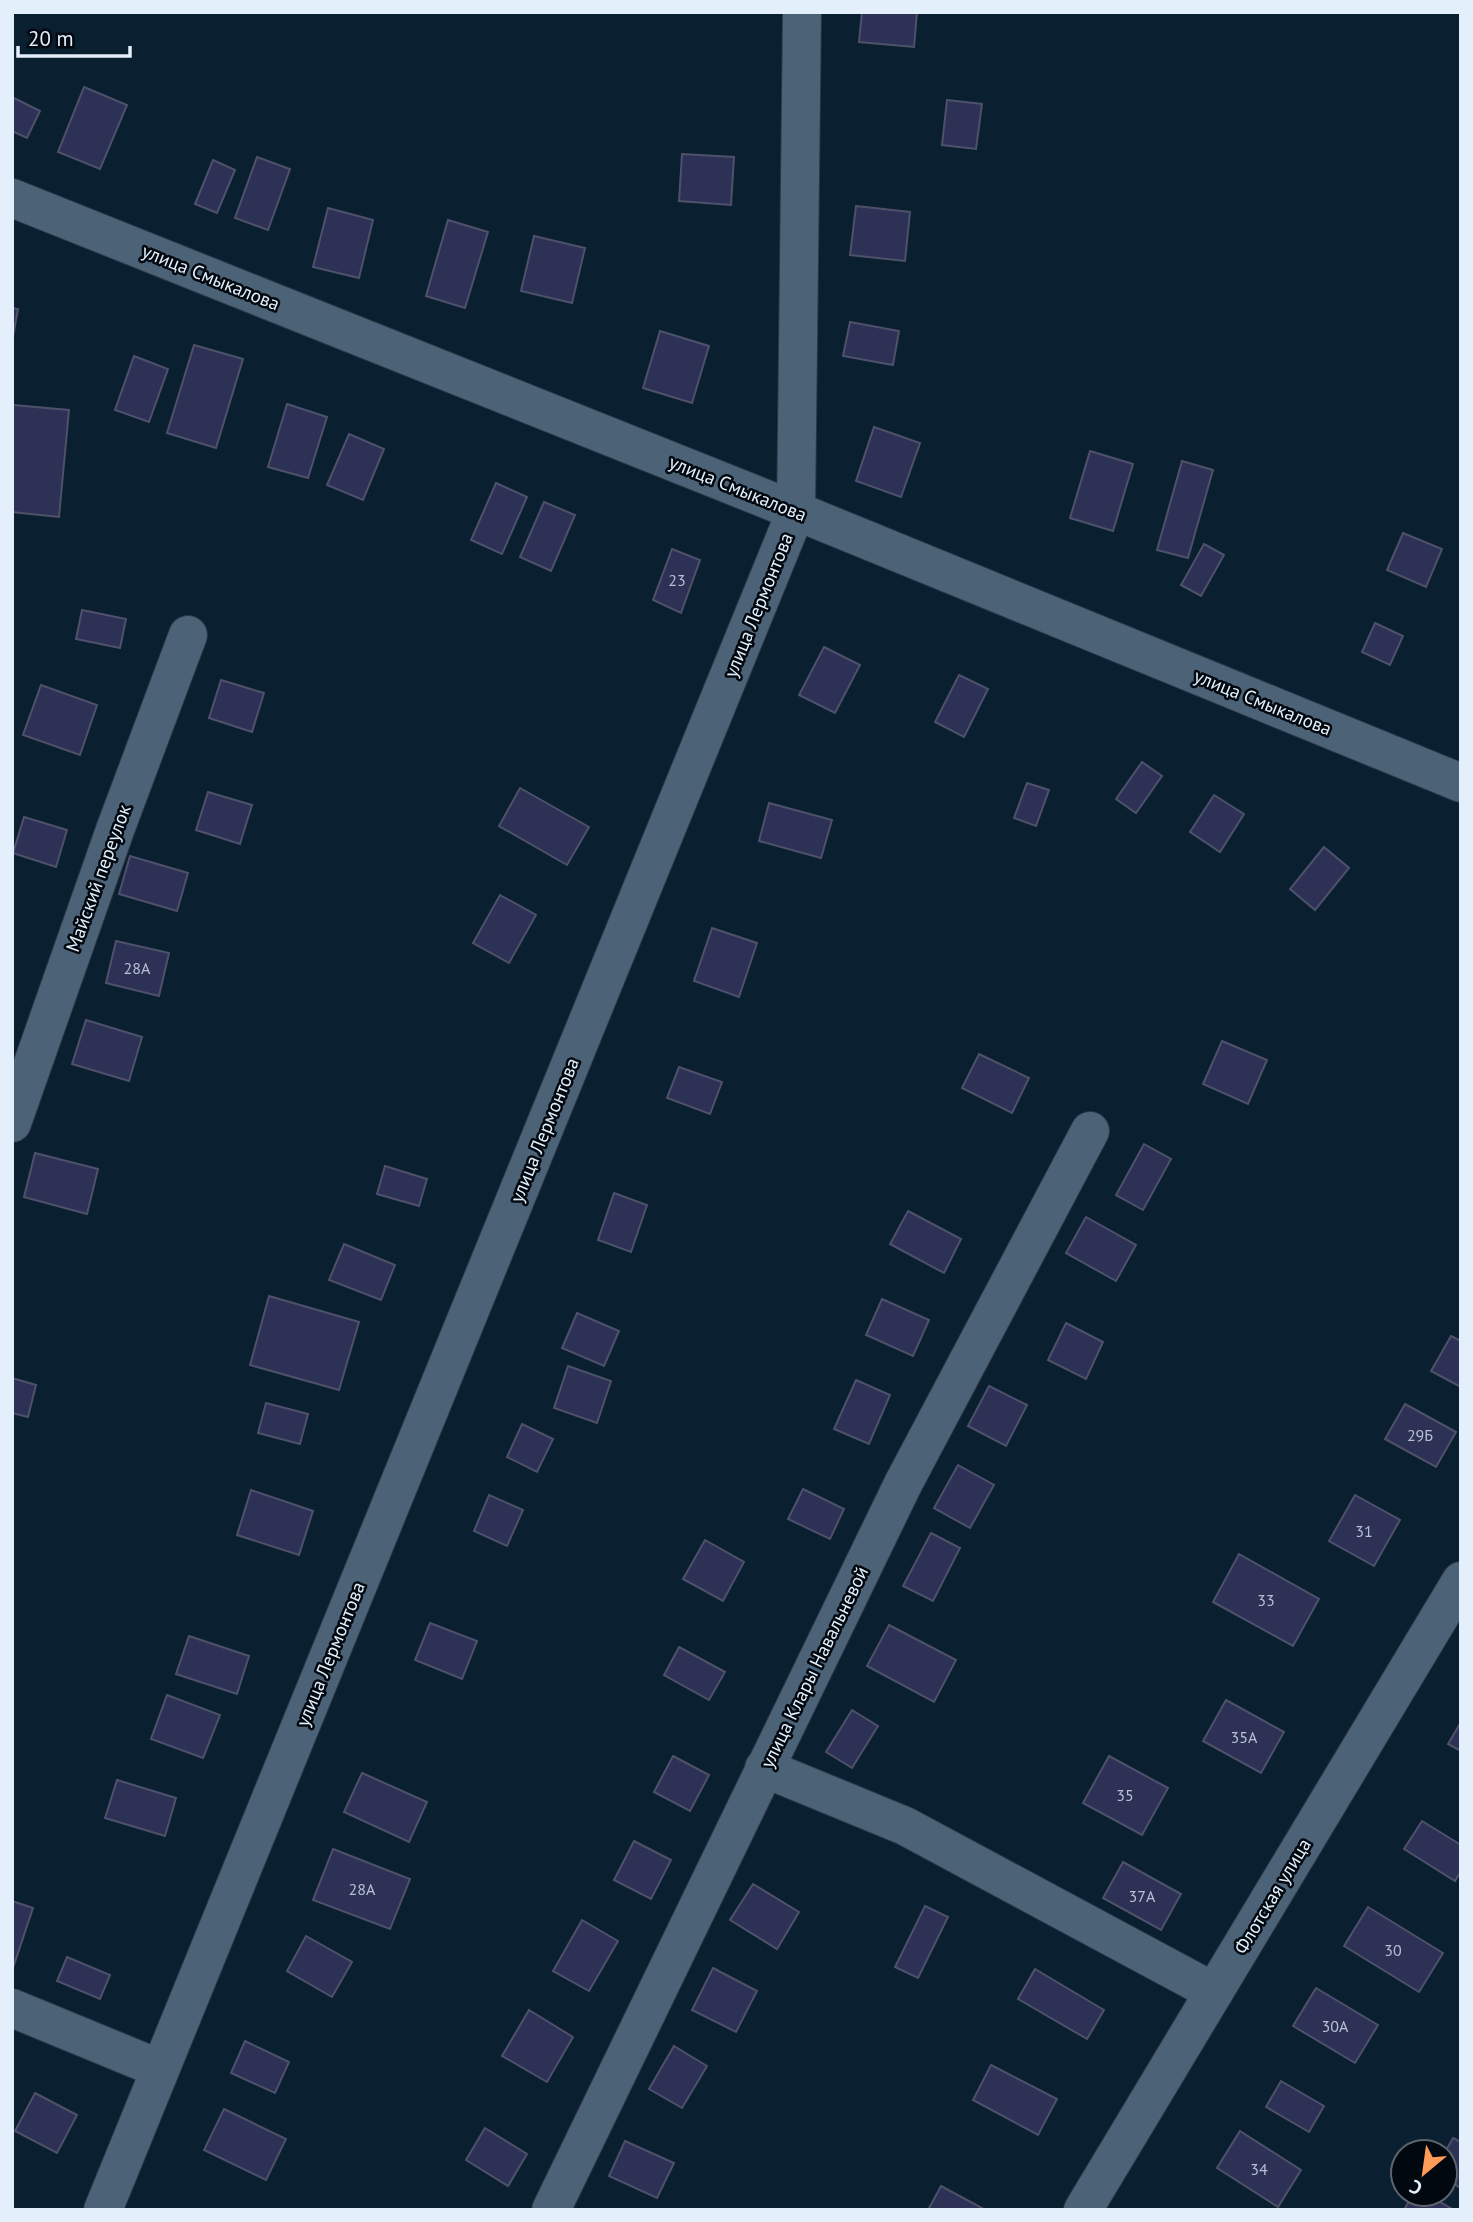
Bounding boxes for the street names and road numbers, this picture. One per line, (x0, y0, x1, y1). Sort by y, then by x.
street label: улица Смыкалова (139, 238, 283, 316)
street label: улица Смыкалова (666, 449, 810, 527)
street label: улица Лермонтова (718, 529, 798, 681)
street label: улица Смыкалова (1191, 663, 1335, 741)
street label: Майский переулок (60, 801, 136, 955)
street label: улица Лермонтова (504, 1054, 584, 1206)
street label: улица Клары Навальневой (755, 1562, 873, 1772)
street label: улица Лермонтова (290, 1578, 370, 1730)
street label: Флотская улица (1228, 1834, 1316, 1958)

